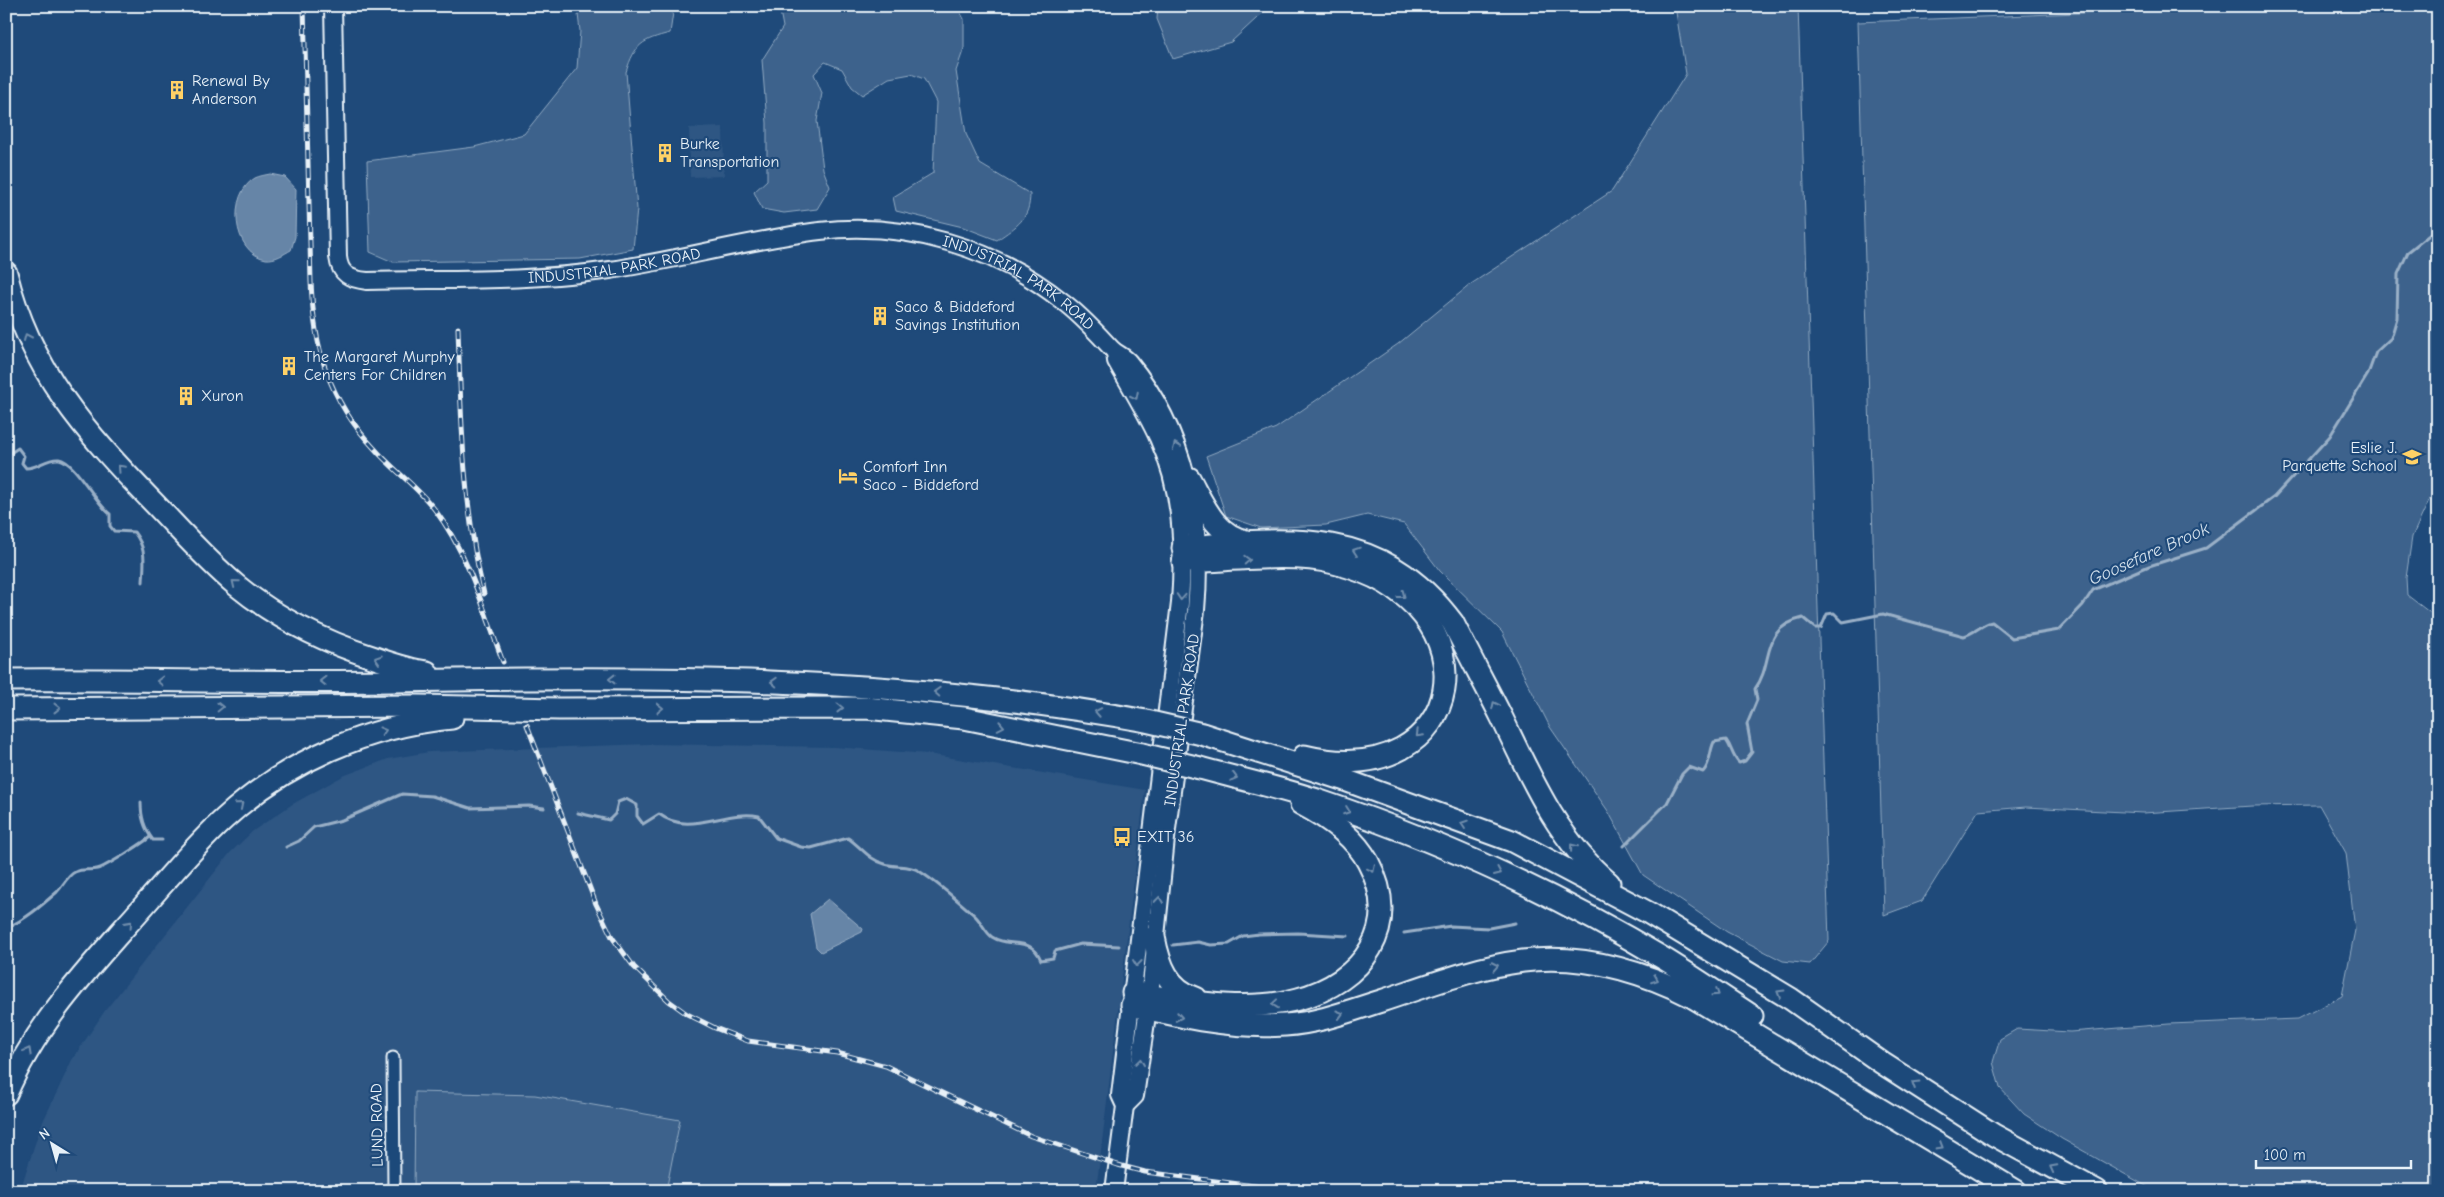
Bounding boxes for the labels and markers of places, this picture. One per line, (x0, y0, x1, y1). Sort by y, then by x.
place label: Renewal By Anderson (192, 72, 271, 108)
building icon: Renewal By Anderson (166, 79, 188, 101)
place label: Burke Transportation (680, 135, 779, 171)
building icon: Burke Transportation (654, 142, 676, 164)
place label: Saco & Biddeford Savings Institution (895, 298, 1020, 334)
building icon: Saco & Biddeford Savings Institution (869, 305, 891, 327)
place label: The Margaret Murphy Centers For Children (304, 348, 456, 384)
building icon: The Margaret Murphy Centers For Children (278, 355, 300, 377)
building icon: Xuron (175, 385, 197, 407)
place label: Xuron (201, 387, 244, 405)
place label: Eslie J. Parquette School (2282, 439, 2397, 475)
school or university icon: Eslie J. Parquette School (2401, 446, 2423, 468)
place label: Comfort Inn Saco - Biddeford (863, 458, 979, 494)
hotel icon: Comfort Inn Saco - Biddeford (837, 465, 859, 487)
bus stop icon: EXIT 36 (1111, 826, 1133, 848)
place label: EXIT 36 (1137, 828, 1194, 846)

